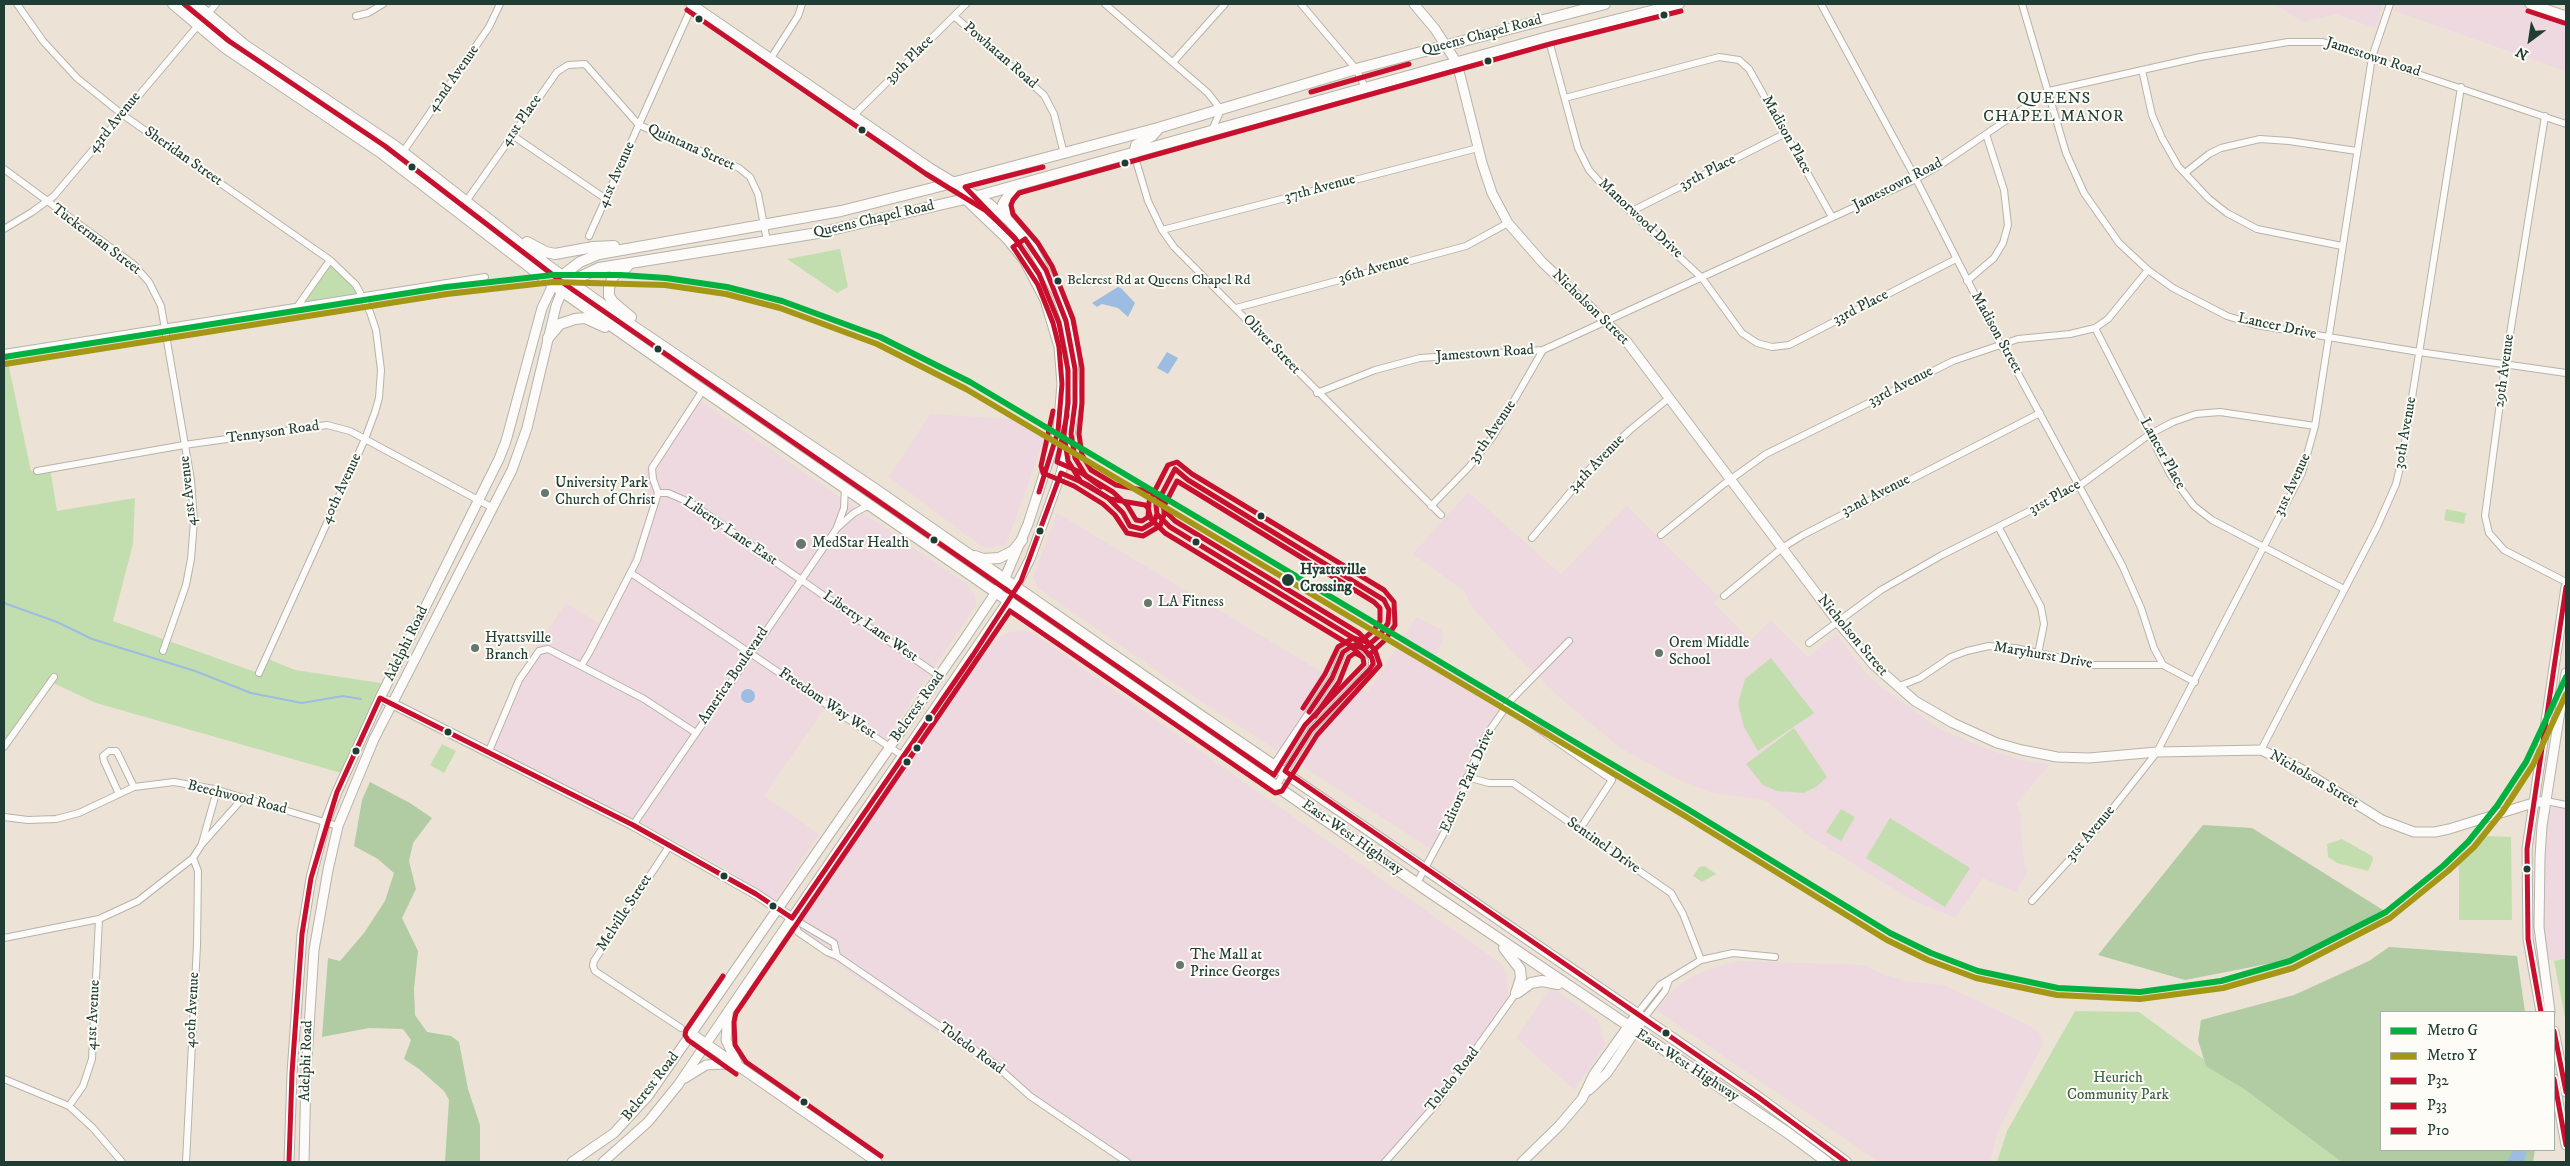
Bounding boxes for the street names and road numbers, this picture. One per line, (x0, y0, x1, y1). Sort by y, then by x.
street label: Queens Chapel Road (1420, 11, 1544, 61)
street label: Powhatan Road (959, 19, 1041, 93)
street label: 39th Place (882, 32, 938, 88)
street label: Jamestown Road (2323, 34, 2423, 82)
street label: 42nd Avenue (424, 42, 484, 116)
street label: 43rd Avenue (85, 89, 145, 157)
street label: 41st Place (498, 92, 546, 150)
street label: Madison Place (1757, 93, 1815, 177)
street label: Quintana Street (644, 121, 738, 175)
street label: Sheridan Street (140, 123, 226, 191)
street label: 41st Avenue (594, 139, 640, 211)
street label: 35th Place (1677, 151, 1739, 195)
street label: Jamestown Road (1850, 155, 1946, 215)
street label: 37th Avenue (1283, 171, 1357, 207)
street label: Manorwood Drive (1594, 175, 1686, 263)
street label: Queens Chapel Road (812, 197, 936, 243)
street label: Tuckerman Street (48, 201, 144, 279)
street label: 36th Avenue (1337, 251, 1411, 289)
street label: Nicholson Street (1548, 267, 1632, 349)
street label: 33rd Place (1830, 286, 1892, 330)
street label: Madison Street (1966, 289, 2026, 377)
street label: Lancer Drive (2236, 310, 2318, 344)
street label: Oliver Street (1238, 311, 1304, 379)
street label: 29th Avenue (2491, 333, 2519, 409)
street label: Jamestown Road (1435, 342, 1535, 366)
street label: 33rd Avenue (1865, 363, 1937, 411)
street label: 30th Avenue (2391, 396, 2421, 470)
street label: 35th Avenue (1465, 397, 1521, 467)
street label: Lancer Place (2135, 415, 2189, 493)
street label: Tennyson Road (226, 418, 320, 448)
street label: 34th Avenue (1565, 431, 1629, 497)
street label: 40th Avenue (318, 451, 366, 527)
street label: 31st Avenue (2271, 451, 2315, 519)
street label: 41st Avenue (176, 455, 202, 527)
street label: 32nd Avenue (1839, 471, 1913, 521)
street label: 31st Place (2026, 476, 2084, 520)
street label: Liberty Lane East (679, 494, 781, 570)
street label: Liberty Lane West (819, 587, 921, 667)
street label: Nicholson Street (1813, 592, 1891, 680)
street label: Adelphi Road (381, 604, 433, 684)
street label: America Boulevard (695, 624, 773, 728)
street label: Maryhurst Drive (1992, 638, 2094, 674)
street label: Freedom Way West (775, 665, 879, 743)
street label: Belcrest Road (887, 668, 949, 746)
street label: Editors Park Drive (1437, 726, 1499, 836)
street label: Nicholson Street (2266, 747, 2362, 813)
street label: Beechwood Road (185, 777, 289, 819)
street label: East-West Highway (1298, 796, 1406, 880)
street label: 31st Avenue (2062, 802, 2120, 866)
street label: Sentinel Drive (1563, 814, 1643, 878)
street label: Melville Street (593, 871, 657, 955)
street label: 40th Avenue (182, 972, 204, 1048)
street label: 41st Avenue (83, 979, 105, 1051)
street label: Toledo Road (935, 1019, 1007, 1079)
street label: Adelphi Road (297, 1020, 317, 1102)
street label: East-West Highway (1632, 1026, 1742, 1106)
street label: Toledo Road (1422, 1044, 1484, 1116)
street label: Belcrest Road (619, 1049, 683, 1125)

